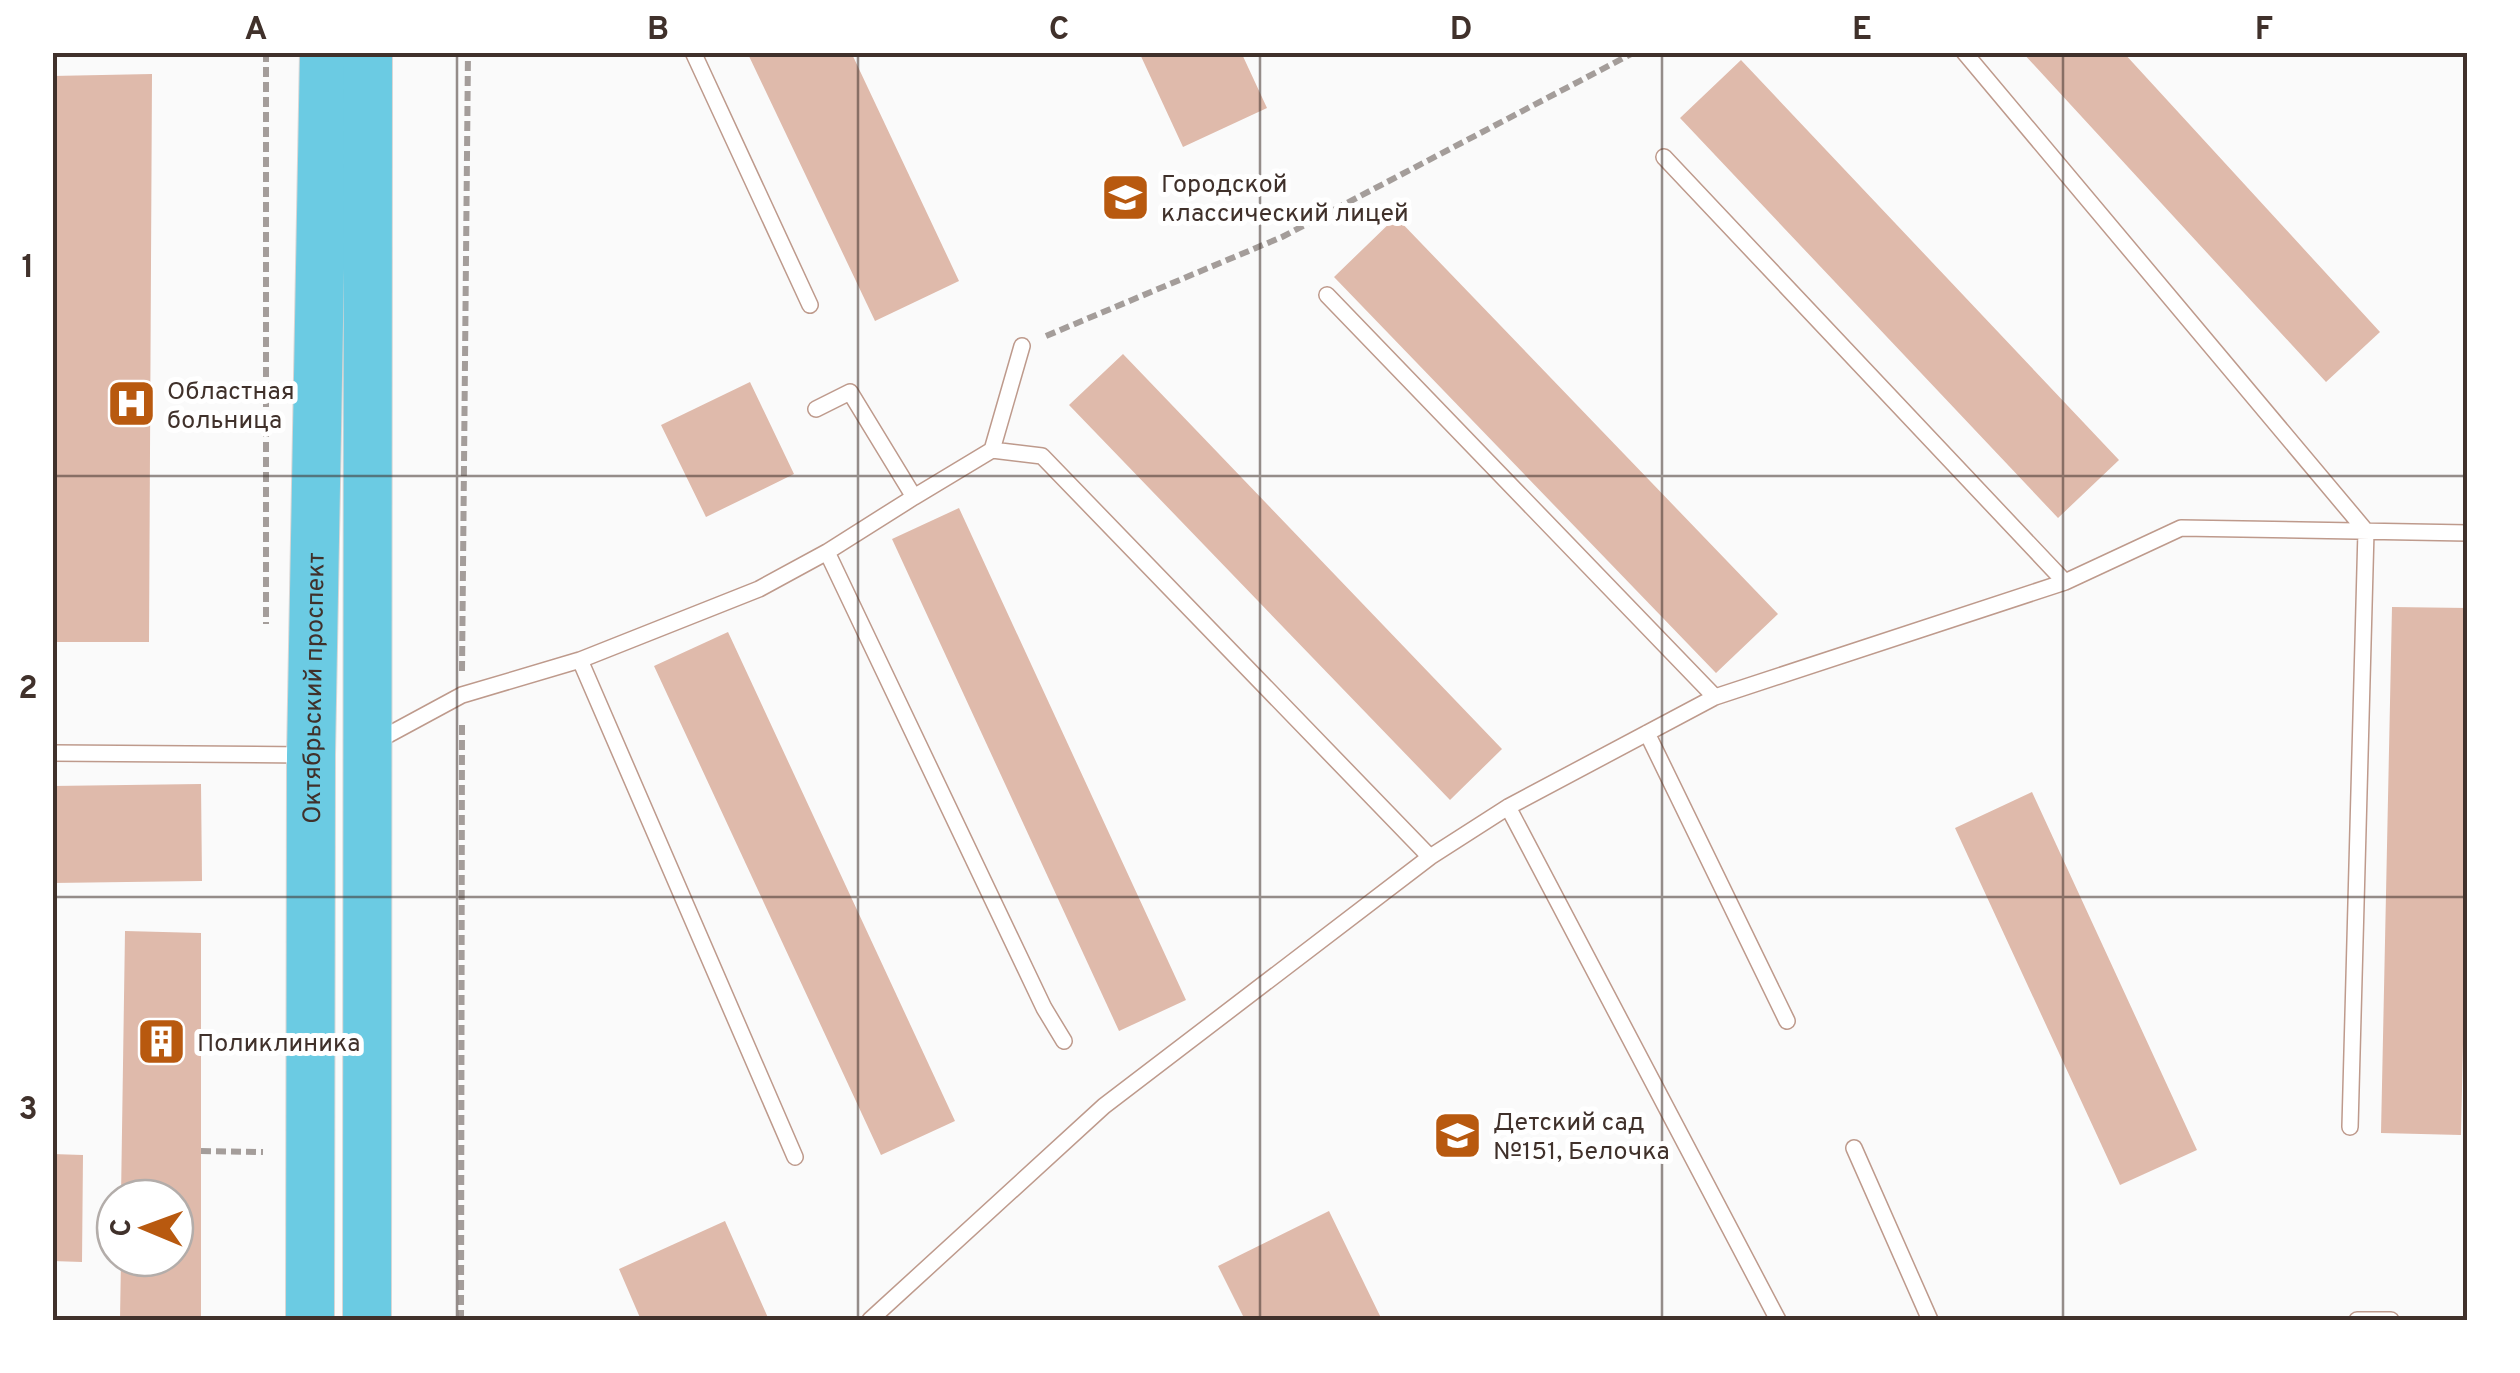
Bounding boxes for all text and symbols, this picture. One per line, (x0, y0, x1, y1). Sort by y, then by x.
text: A (245, 11, 267, 51)
text: B (647, 11, 669, 51)
text: C (1049, 11, 1069, 51)
text: D (1450, 11, 1472, 51)
text: E (1852, 11, 1872, 51)
text: F (2255, 11, 2273, 51)
place label: Городской классический лицей (1161, 170, 1409, 231)
school or university icon: Городской классический лицей (1100, 171, 1152, 223)
text: 1 (22, 249, 34, 289)
place label: Областная больница (167, 377, 295, 438)
hospital icon: Областная больница (106, 378, 158, 430)
street label: Октябрьский проспект (298, 552, 334, 824)
text: 2 (18, 670, 38, 710)
building icon: Поликлиника (136, 1016, 188, 1068)
place label: Поликлиника (197, 1029, 360, 1061)
text: 3 (18, 1091, 38, 1131)
place label: Детский сад №151, Белочка (1493, 1108, 1670, 1169)
school or university icon: Детский сад №151, Белочка (1432, 1109, 1484, 1161)
north arrow (95, 1178, 195, 1278)
text: С (105, 1218, 141, 1237)

